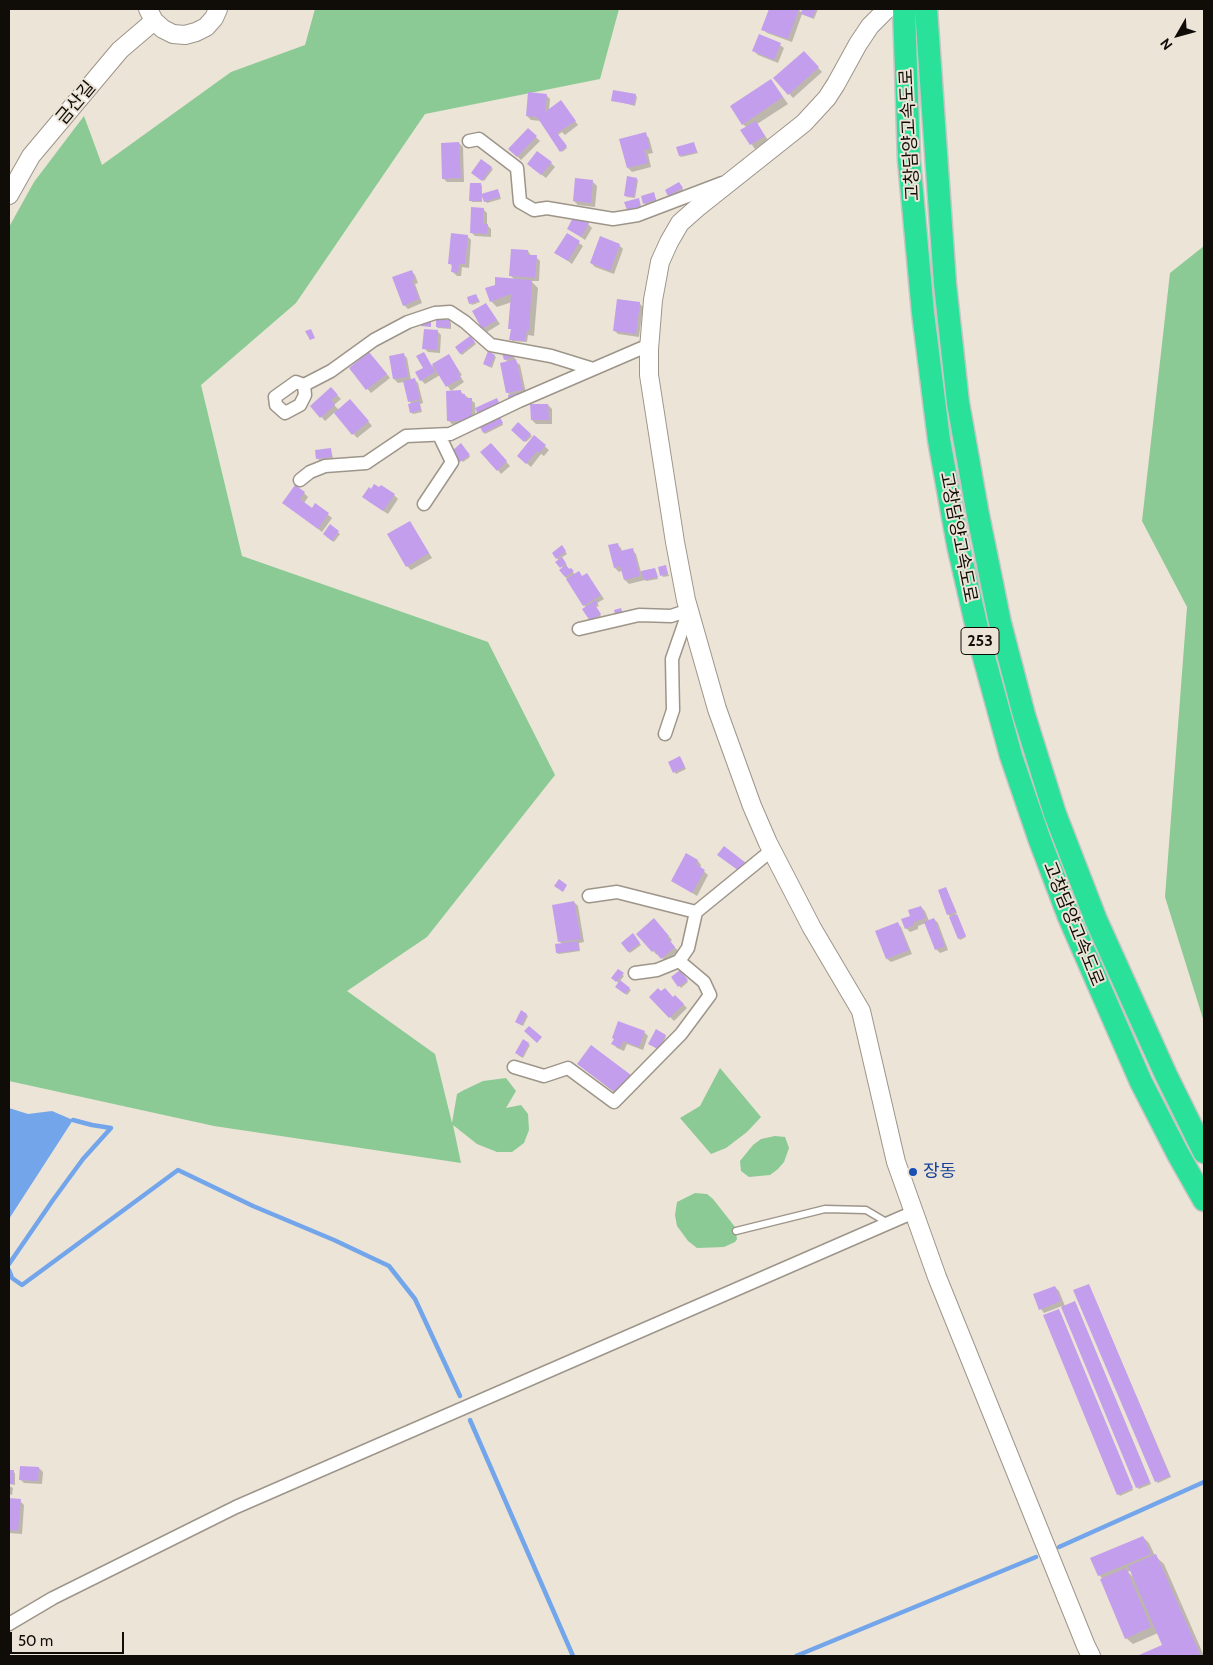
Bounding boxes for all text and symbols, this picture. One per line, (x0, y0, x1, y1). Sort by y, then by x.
north arrow (1153, 10, 1203, 60)
text: N (1156, 35, 1176, 54)
street label: 고창담양고속도로 (896, 68, 924, 202)
street label: 금산길 (52, 77, 100, 129)
street label: 고창담양고속도로 (935, 470, 981, 604)
road number: 253 (961, 627, 999, 654)
street label: 고창담양고속도로 (1038, 859, 1108, 989)
place label: 장동 (923, 1161, 956, 1183)
marker: 장동 (907, 1166, 919, 1178)
scale bar (12, 1622, 126, 1654)
text: 50 m (18, 1632, 53, 1650)

